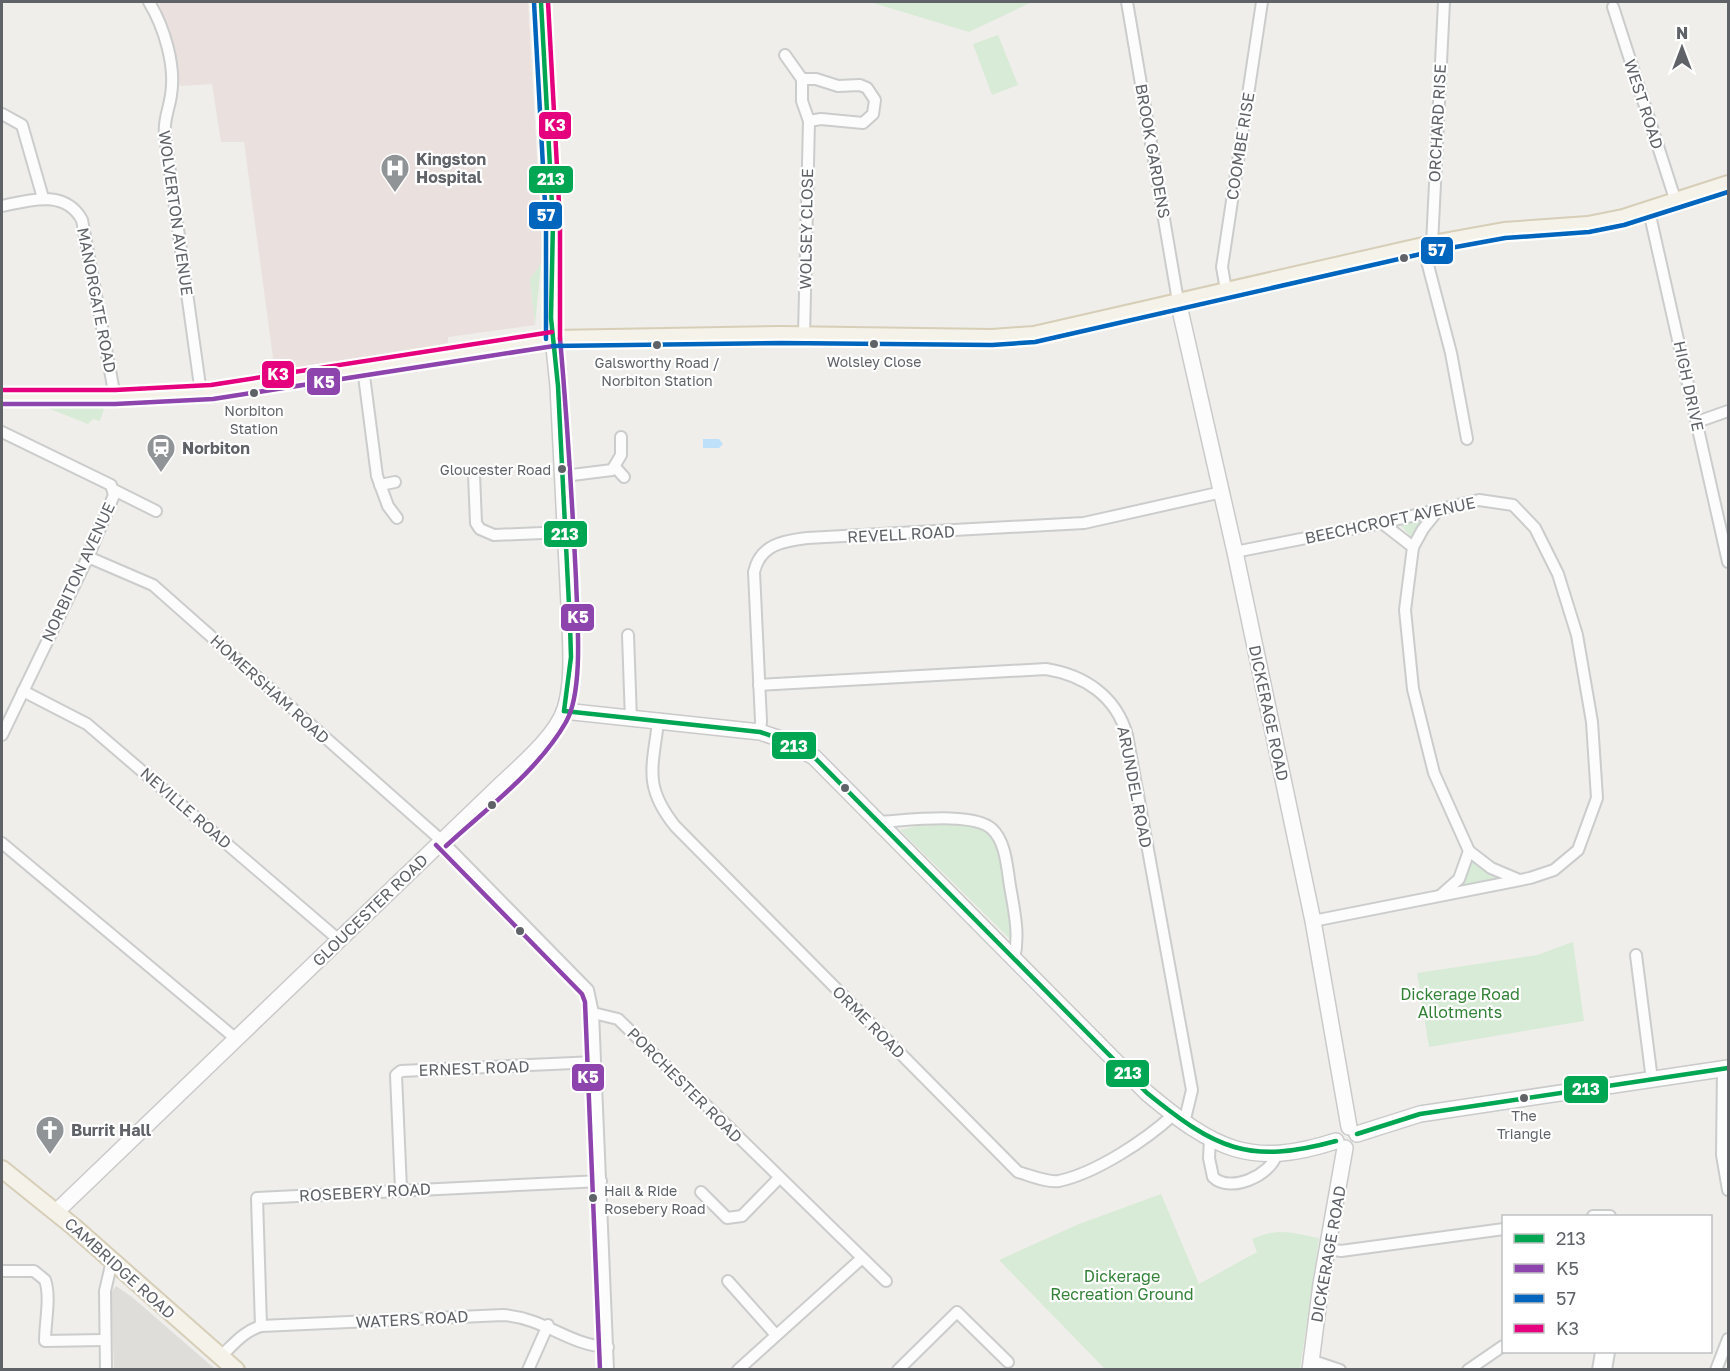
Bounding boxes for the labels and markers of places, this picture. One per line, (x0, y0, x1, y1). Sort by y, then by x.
place label: Kingston Hospital (416, 149, 486, 187)
hospital icon: Kingston Hospital (379, 152, 411, 194)
unlabelled marker (1398, 252, 1410, 264)
marker: Wolsley Close (868, 338, 880, 350)
marker: Galsworthy Road / Norbiton Station (651, 339, 663, 351)
place label: Wolsley Close (827, 353, 921, 370)
place label: Galsworthy Road / Norbiton Station (595, 354, 720, 389)
marker: Norbiton Station (248, 387, 260, 399)
place label: Norbiton Station (224, 402, 284, 437)
station icon: Norbiton (145, 432, 177, 474)
place label: Norbiton (182, 438, 250, 458)
place label: Gloucester Road (440, 461, 551, 478)
marker: Gloucester Road (556, 463, 568, 475)
unlabelled marker (839, 782, 851, 794)
unlabelled marker (486, 799, 498, 811)
unlabelled marker (514, 925, 526, 937)
marker: The Triangle (1518, 1092, 1530, 1104)
place label: The Triangle (1497, 1107, 1551, 1142)
church icon: Burrit Hall (34, 1114, 66, 1156)
place label: Burrit Hall (71, 1120, 152, 1140)
place label: Hail & Ride Rosebery Road (604, 1182, 706, 1217)
marker: Hail & Ride Rosebery Road (587, 1192, 599, 1204)

